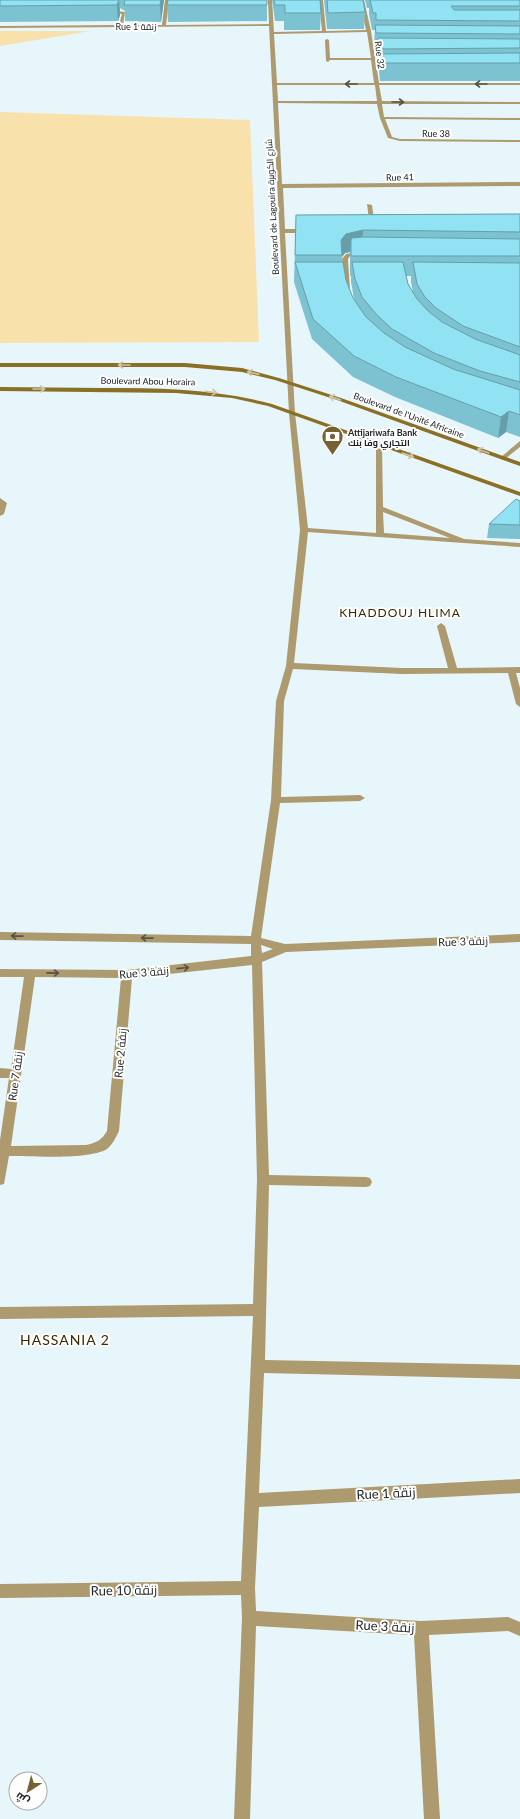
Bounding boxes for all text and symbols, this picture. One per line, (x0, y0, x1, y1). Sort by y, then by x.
street label: Rue 1 زنقة (116, 21, 156, 32)
street label: Rue 32 (373, 40, 387, 70)
one-way arrow (345, 80, 358, 88)
one-way arrow (475, 80, 488, 88)
one-way arrow (391, 98, 404, 106)
street label: Rue 38 (422, 128, 450, 139)
street label: Boulevard de Lagouira شارع الكويرة (263, 139, 282, 275)
street label: Rue 41 (386, 171, 414, 183)
one-way arrow (118, 361, 131, 369)
one-way arrow (247, 368, 260, 376)
street label: Boulevard Abou Horaira (101, 375, 195, 387)
one-way arrow (32, 385, 45, 393)
one-way arrow (204, 388, 217, 396)
street label: Boulevard de l'Unité Africaine (352, 390, 466, 440)
one-way arrow (329, 393, 341, 401)
bank icon: Attijariwafa Bank التجاري وفا بنك (320, 424, 346, 457)
place label: Attijariwafa Bank التجاري وفا بنك (347, 427, 417, 451)
one-way arrow (477, 447, 490, 454)
one-way arrow (401, 452, 414, 459)
district label: KHADDOUJ HLIMA (339, 605, 461, 620)
one-way arrow (11, 932, 24, 940)
one-way arrow (141, 934, 154, 942)
street label: Rue 3 زنقة (438, 934, 488, 949)
street label: Rue 3 زنقة (119, 963, 170, 982)
one-way arrow (176, 964, 189, 972)
one-way arrow (46, 969, 59, 977)
street label: Rue 2 زنقة (111, 1028, 130, 1078)
street label: Rue 7 زنقة (5, 1050, 26, 1102)
district label: HASSANIA 2 (20, 1331, 110, 1348)
street label: Rue 1 زنقة (356, 1483, 416, 1503)
street label: Rue 10 زنقة (91, 1581, 157, 1599)
street label: Rue 3 زنقة (355, 1616, 415, 1636)
north arrow (8, 1771, 48, 1811)
text: ش (12, 1789, 32, 1809)

